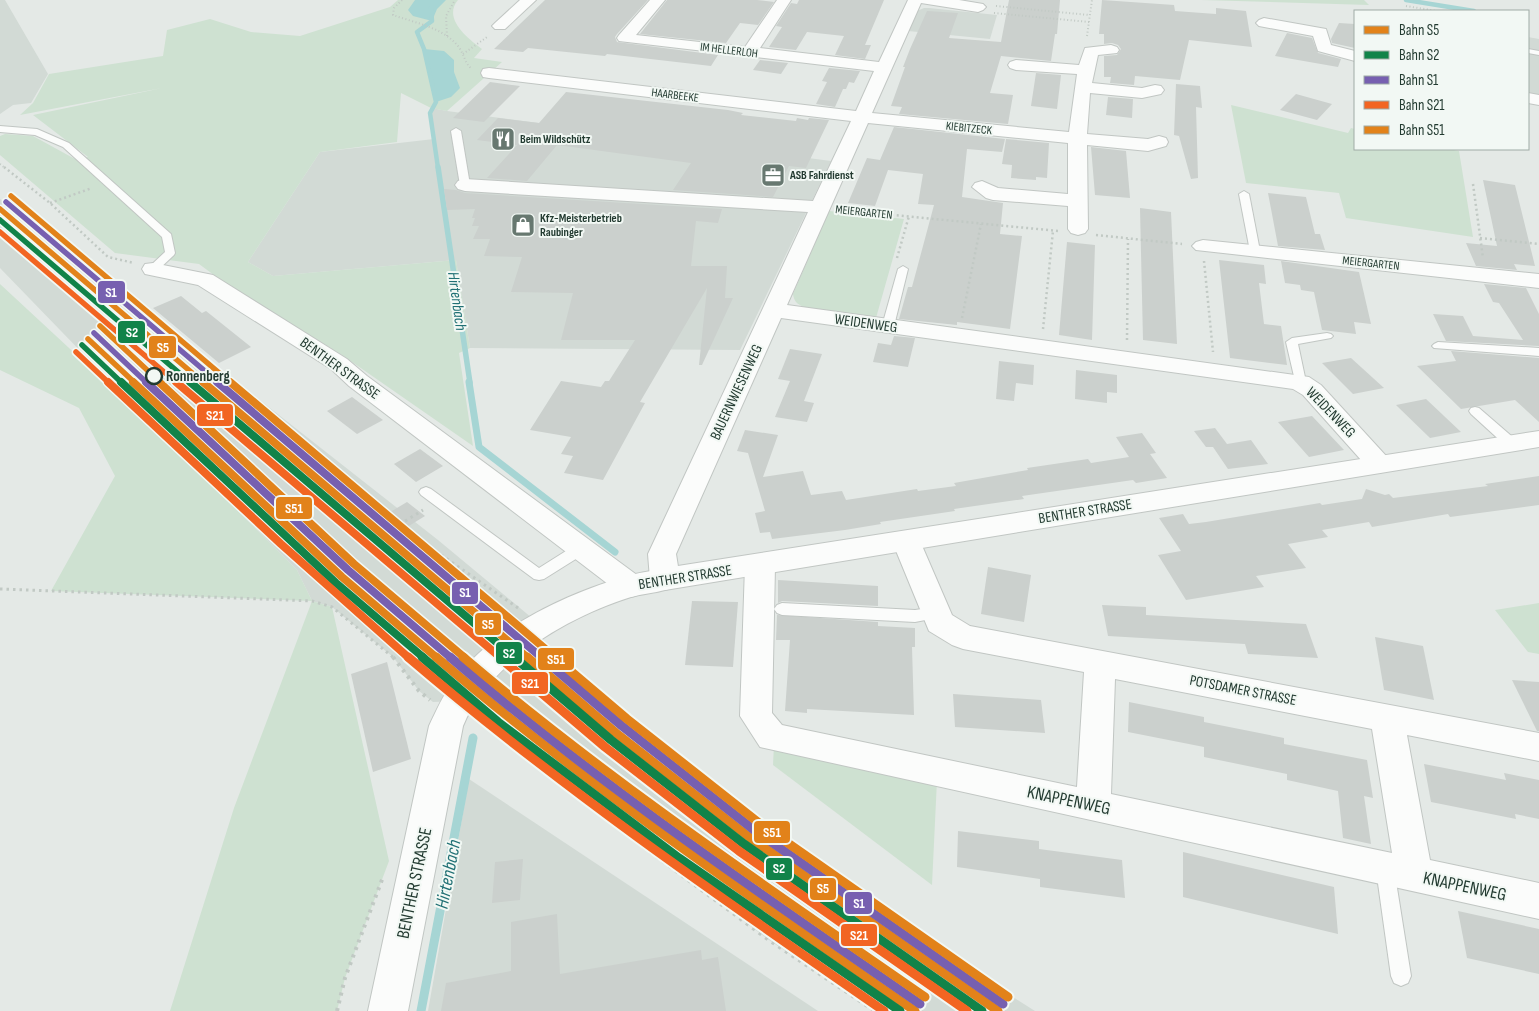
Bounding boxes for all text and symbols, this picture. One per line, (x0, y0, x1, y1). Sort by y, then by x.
legend (1354, 10, 1529, 150)
text: Bahn S5 (1399, 21, 1439, 40)
street label: IM HELLERLOH (699, 40, 759, 61)
text: Bahn S2 (1399, 46, 1439, 65)
text: Bahn S1 (1399, 71, 1439, 90)
street label: HAARBEEKE (650, 85, 700, 106)
text: Bahn S21 (1399, 96, 1445, 115)
street label: KIEBITZECK (945, 119, 993, 138)
text: Bahn S51 (1399, 121, 1445, 140)
restaurant icon: Beim Wildschütz (490, 126, 516, 152)
place label: Beim Wildschütz (520, 132, 591, 147)
office icon: ASB Fahrdienst (760, 162, 786, 188)
place label: ASB Fahrdienst (789, 168, 854, 183)
street label: MEIERGARTEN (835, 202, 893, 223)
place label: Kfz-Meisterbetrieb Raubinger (540, 211, 622, 240)
shop icon: Kfz-Meisterbetrieb Raubinger (510, 212, 536, 238)
street label: MEIERGARTEN (1342, 253, 1400, 274)
water label: Hirtenbach (443, 271, 470, 332)
line badge: S1 (97, 280, 126, 304)
text: S1 (105, 284, 117, 301)
street label: WEIDENWEG (833, 310, 899, 337)
line badge: S2 (117, 320, 146, 344)
text: S2 (126, 324, 138, 341)
street label: BENTHER STRASSE (296, 333, 383, 404)
line badge: S5 (148, 335, 177, 359)
text: S5 (157, 339, 169, 356)
street label: BAUERNWIESENWEG (706, 341, 767, 443)
marker: Ronnenberg (145, 367, 163, 385)
place label: Ronnenberg (166, 367, 230, 386)
street label: WEIDENWEG (1302, 383, 1360, 442)
line badge: S21 (196, 403, 234, 427)
text: S21 (206, 407, 224, 424)
street label: BENTHER STRASSE (1037, 495, 1133, 528)
line badge: S51 (275, 496, 313, 520)
text: S51 (285, 500, 303, 517)
street label: BENTHER STRASSE (637, 561, 733, 594)
line badge: S1 (451, 581, 479, 605)
text: S1 (459, 584, 471, 601)
line badge: S5 (474, 612, 502, 636)
text: S5 (482, 616, 494, 633)
line badge: S2 (495, 641, 523, 665)
text: S2 (503, 645, 515, 662)
line badge: S51 (537, 647, 575, 671)
text: S51 (547, 651, 565, 668)
line badge: S21 (511, 671, 549, 695)
street label: POTSDAMER STRASSE (1188, 671, 1298, 710)
text: S21 (521, 675, 539, 692)
street label: KNAPPENWEG (1025, 781, 1112, 820)
line badge: S51 (753, 820, 791, 844)
text: S51 (763, 824, 781, 841)
street label: BENTHER STRASSE (392, 826, 437, 941)
water label: Hirtenbach (430, 838, 466, 911)
line badge: S2 (765, 857, 793, 881)
text: S2 (773, 860, 785, 877)
street label: KNAPPENWEG (1421, 867, 1508, 906)
line badge: S5 (809, 877, 837, 901)
text: S5 (817, 880, 829, 897)
line badge: S1 (844, 891, 873, 915)
text: S1 (853, 895, 865, 912)
line badge: S21 (840, 923, 878, 947)
text: S21 (850, 927, 868, 944)

